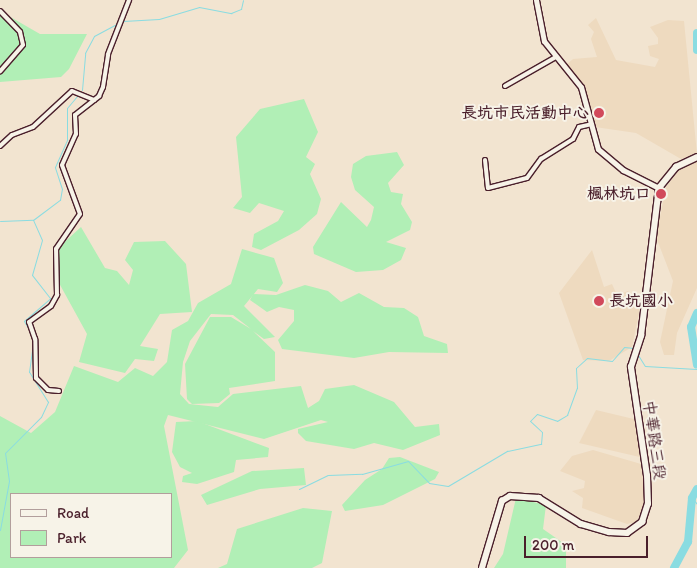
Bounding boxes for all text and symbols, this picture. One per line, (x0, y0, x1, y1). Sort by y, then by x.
place label: 長坑市民活動中心 (461, 103, 589, 123)
marker: 長坑市民活動中心 (593, 107, 605, 119)
place label: 楓林坑口 (587, 184, 651, 204)
marker: 楓林坑口 (655, 188, 667, 200)
place label: 長坑國小 (609, 291, 673, 311)
marker: 長坑國小 (593, 295, 605, 307)
street label: 中華路三段 (639, 399, 669, 481)
legend (10, 493, 172, 558)
text: Road (57, 504, 89, 522)
scale bar (527, 526, 651, 558)
text: Park (57, 529, 87, 547)
text: 200 m (532, 536, 574, 554)

